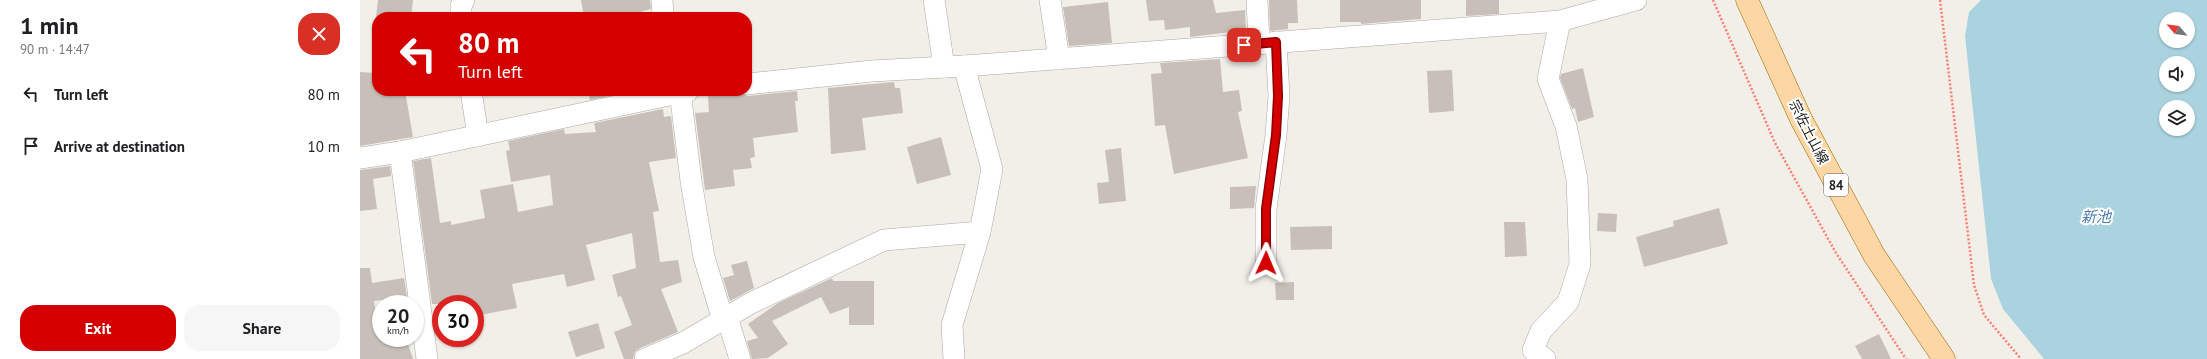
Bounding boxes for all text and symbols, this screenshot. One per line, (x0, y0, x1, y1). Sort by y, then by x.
text: 1 min (20, 10, 79, 41)
north arrow (2159, 12, 2195, 48)
map controls (2159, 12, 2195, 136)
button: close (298, 13, 340, 55)
text: 80 m (458, 24, 519, 61)
icon: left (392, 28, 444, 80)
pin (1227, 28, 1261, 62)
icon: arrive (1233, 34, 1255, 56)
text: 90 m · 14:47 (20, 41, 90, 58)
button: sound (2159, 56, 2195, 92)
text: Turn left (458, 60, 523, 83)
icon: left (20, 83, 42, 105)
text: Turn left (54, 85, 108, 104)
text: 80 m (307, 85, 340, 104)
street label: 宗佐土山線 (1785, 97, 1833, 167)
button: layers (2159, 100, 2195, 136)
icon: arrive (20, 135, 42, 157)
text: Arrive at destination (54, 137, 185, 156)
text: 10 m (307, 137, 340, 156)
road number: 84 (1824, 174, 1848, 196)
water label: 新池 (2081, 207, 2113, 226)
position arrow (1245, 242, 1287, 284)
speed limit sign: 30 (432, 295, 484, 347)
text: 20 (387, 303, 409, 329)
button: Exit (20, 305, 176, 351)
button: Share (184, 305, 340, 351)
text: km/h (387, 324, 409, 337)

